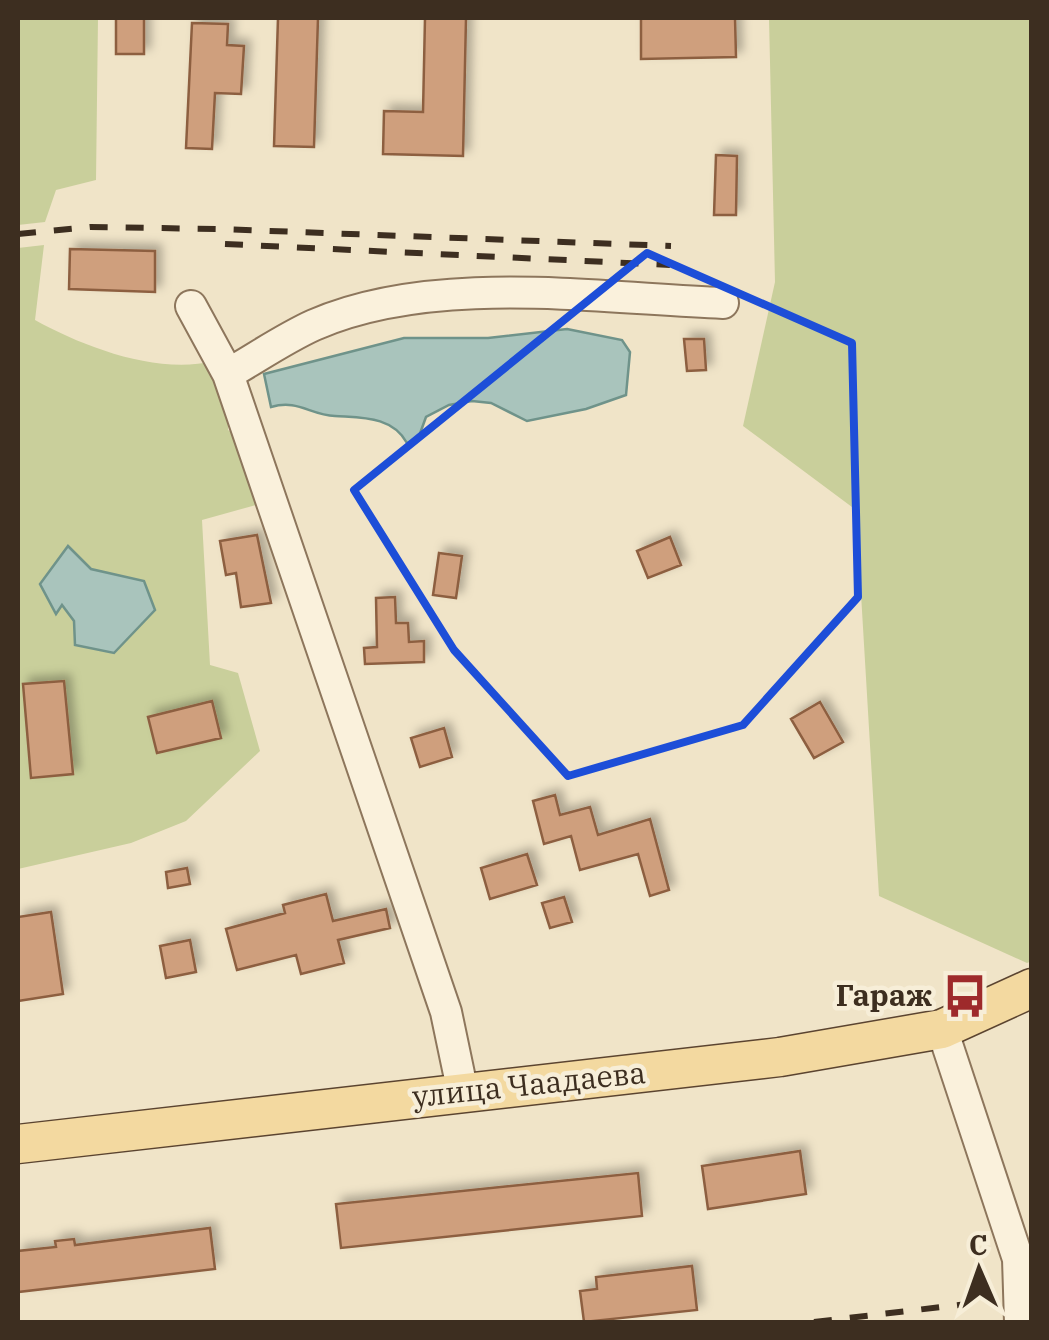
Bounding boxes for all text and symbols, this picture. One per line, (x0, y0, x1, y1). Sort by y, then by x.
bus stop icon: Гараж (941, 972, 989, 1020)
place label: Гараж (836, 975, 932, 1014)
street label: улица Чаадаева (410, 1052, 647, 1115)
north arrow (929, 1220, 1029, 1320)
text: С (968, 1226, 988, 1263)

